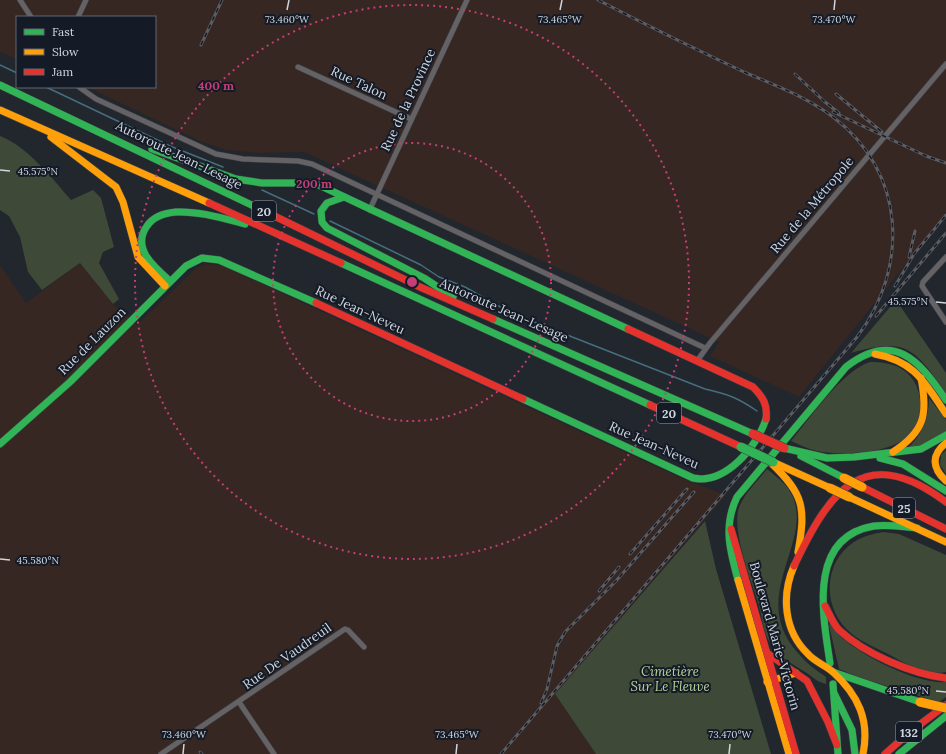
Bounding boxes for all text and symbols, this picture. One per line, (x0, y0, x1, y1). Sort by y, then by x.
text: 73.460°W (265, 13, 310, 26)
text: 73.465°W (538, 13, 583, 26)
text: 73.470°W (813, 13, 856, 26)
legend (16, 16, 156, 88)
text: Fast (52, 24, 75, 39)
text: Slow (52, 44, 79, 59)
street label: Rue de la Province (377, 46, 439, 154)
street label: Rue Talon (328, 63, 390, 103)
text: Jam (51, 64, 73, 79)
text: 400 m (198, 78, 234, 93)
street label: Autoroute Jean-Lesage (112, 116, 245, 193)
street label: Rue de la Métropole (767, 153, 857, 257)
text: 45.575°N (18, 165, 59, 178)
text: 200 m (296, 176, 332, 191)
road number: 20 (252, 201, 276, 221)
street label: Autoroute Jean-Lesage (436, 274, 571, 346)
centre of rings (405, 275, 419, 289)
street label: Rue Jean-Neveu (313, 282, 408, 338)
text: 45.575°N (888, 295, 929, 308)
street label: Rue de Lauzon (55, 303, 130, 378)
road number: 20 (657, 403, 681, 423)
street label: Rue Jean-Neveu (606, 418, 702, 473)
road number: 25 (893, 498, 915, 518)
text: 45.580°N (17, 554, 60, 567)
street label: Boulevard Marie-Victorin (746, 560, 804, 712)
street label: Rue De Vaudreuil (239, 619, 335, 693)
park label: Cimetière Sur Le Fleuve (630, 663, 710, 695)
text: 45.580°N (887, 684, 930, 697)
road number: 132 (896, 722, 922, 742)
text: 73.460°W (162, 728, 207, 741)
text: 73.465°W (435, 728, 480, 741)
text: 73.470°W (709, 728, 752, 741)

